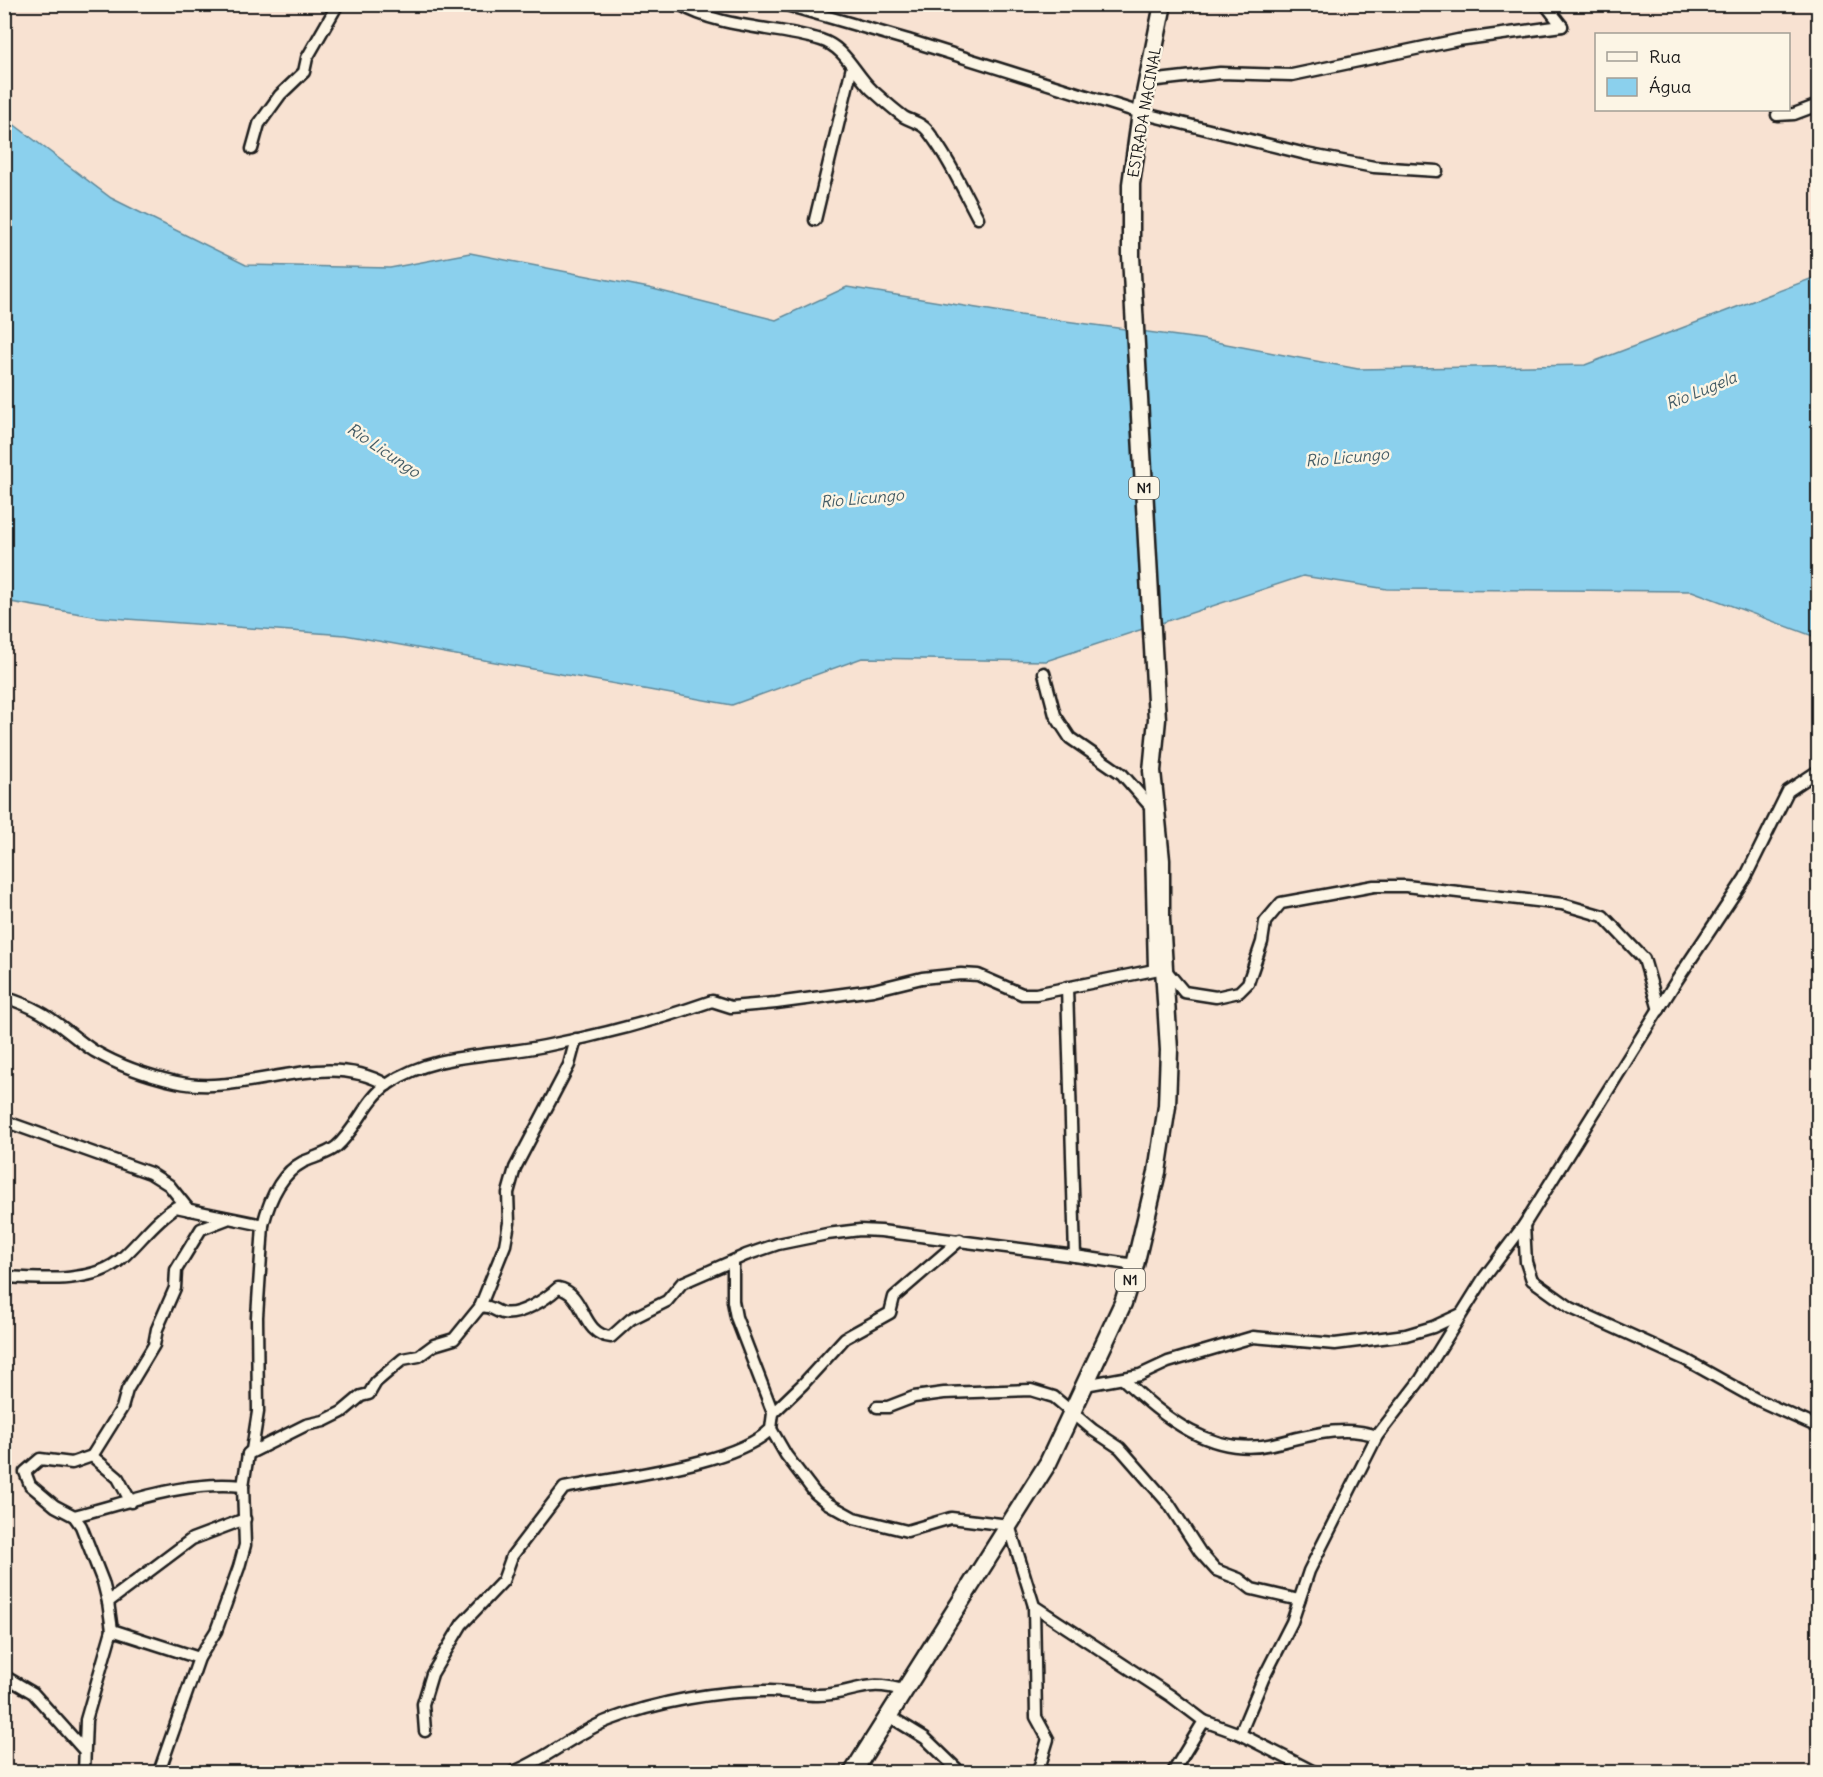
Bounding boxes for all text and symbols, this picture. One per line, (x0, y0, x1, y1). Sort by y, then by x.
legend (1595, 33, 1790, 111)
street label: ESTRADA NACINAL (1123, 45, 1165, 179)
text: Rua (1649, 45, 1681, 68)
text: Água (1649, 75, 1691, 98)
water label: Rio Lugela (1663, 366, 1740, 413)
water label: Rio Licungo (344, 418, 425, 482)
water label: Rio Licungo (1305, 443, 1390, 471)
road number: N1 (1129, 477, 1159, 499)
water label: Rio Licungo (820, 484, 905, 512)
road number: N1 (1115, 1269, 1145, 1291)

